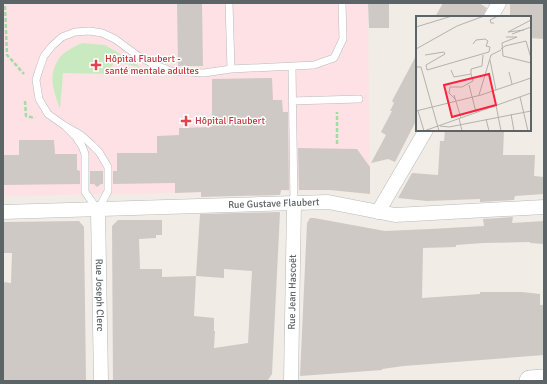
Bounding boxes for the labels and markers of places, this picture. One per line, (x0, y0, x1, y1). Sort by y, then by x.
place label: Hôpital Flaubert - santé mentale adultes (105, 53, 200, 77)
marker: Hôpital Flaubert - santé mentale adultes (90, 59, 102, 71)
marker: Hôpital Flaubert (180, 115, 192, 127)
place label: Hôpital Flaubert (195, 115, 265, 127)

